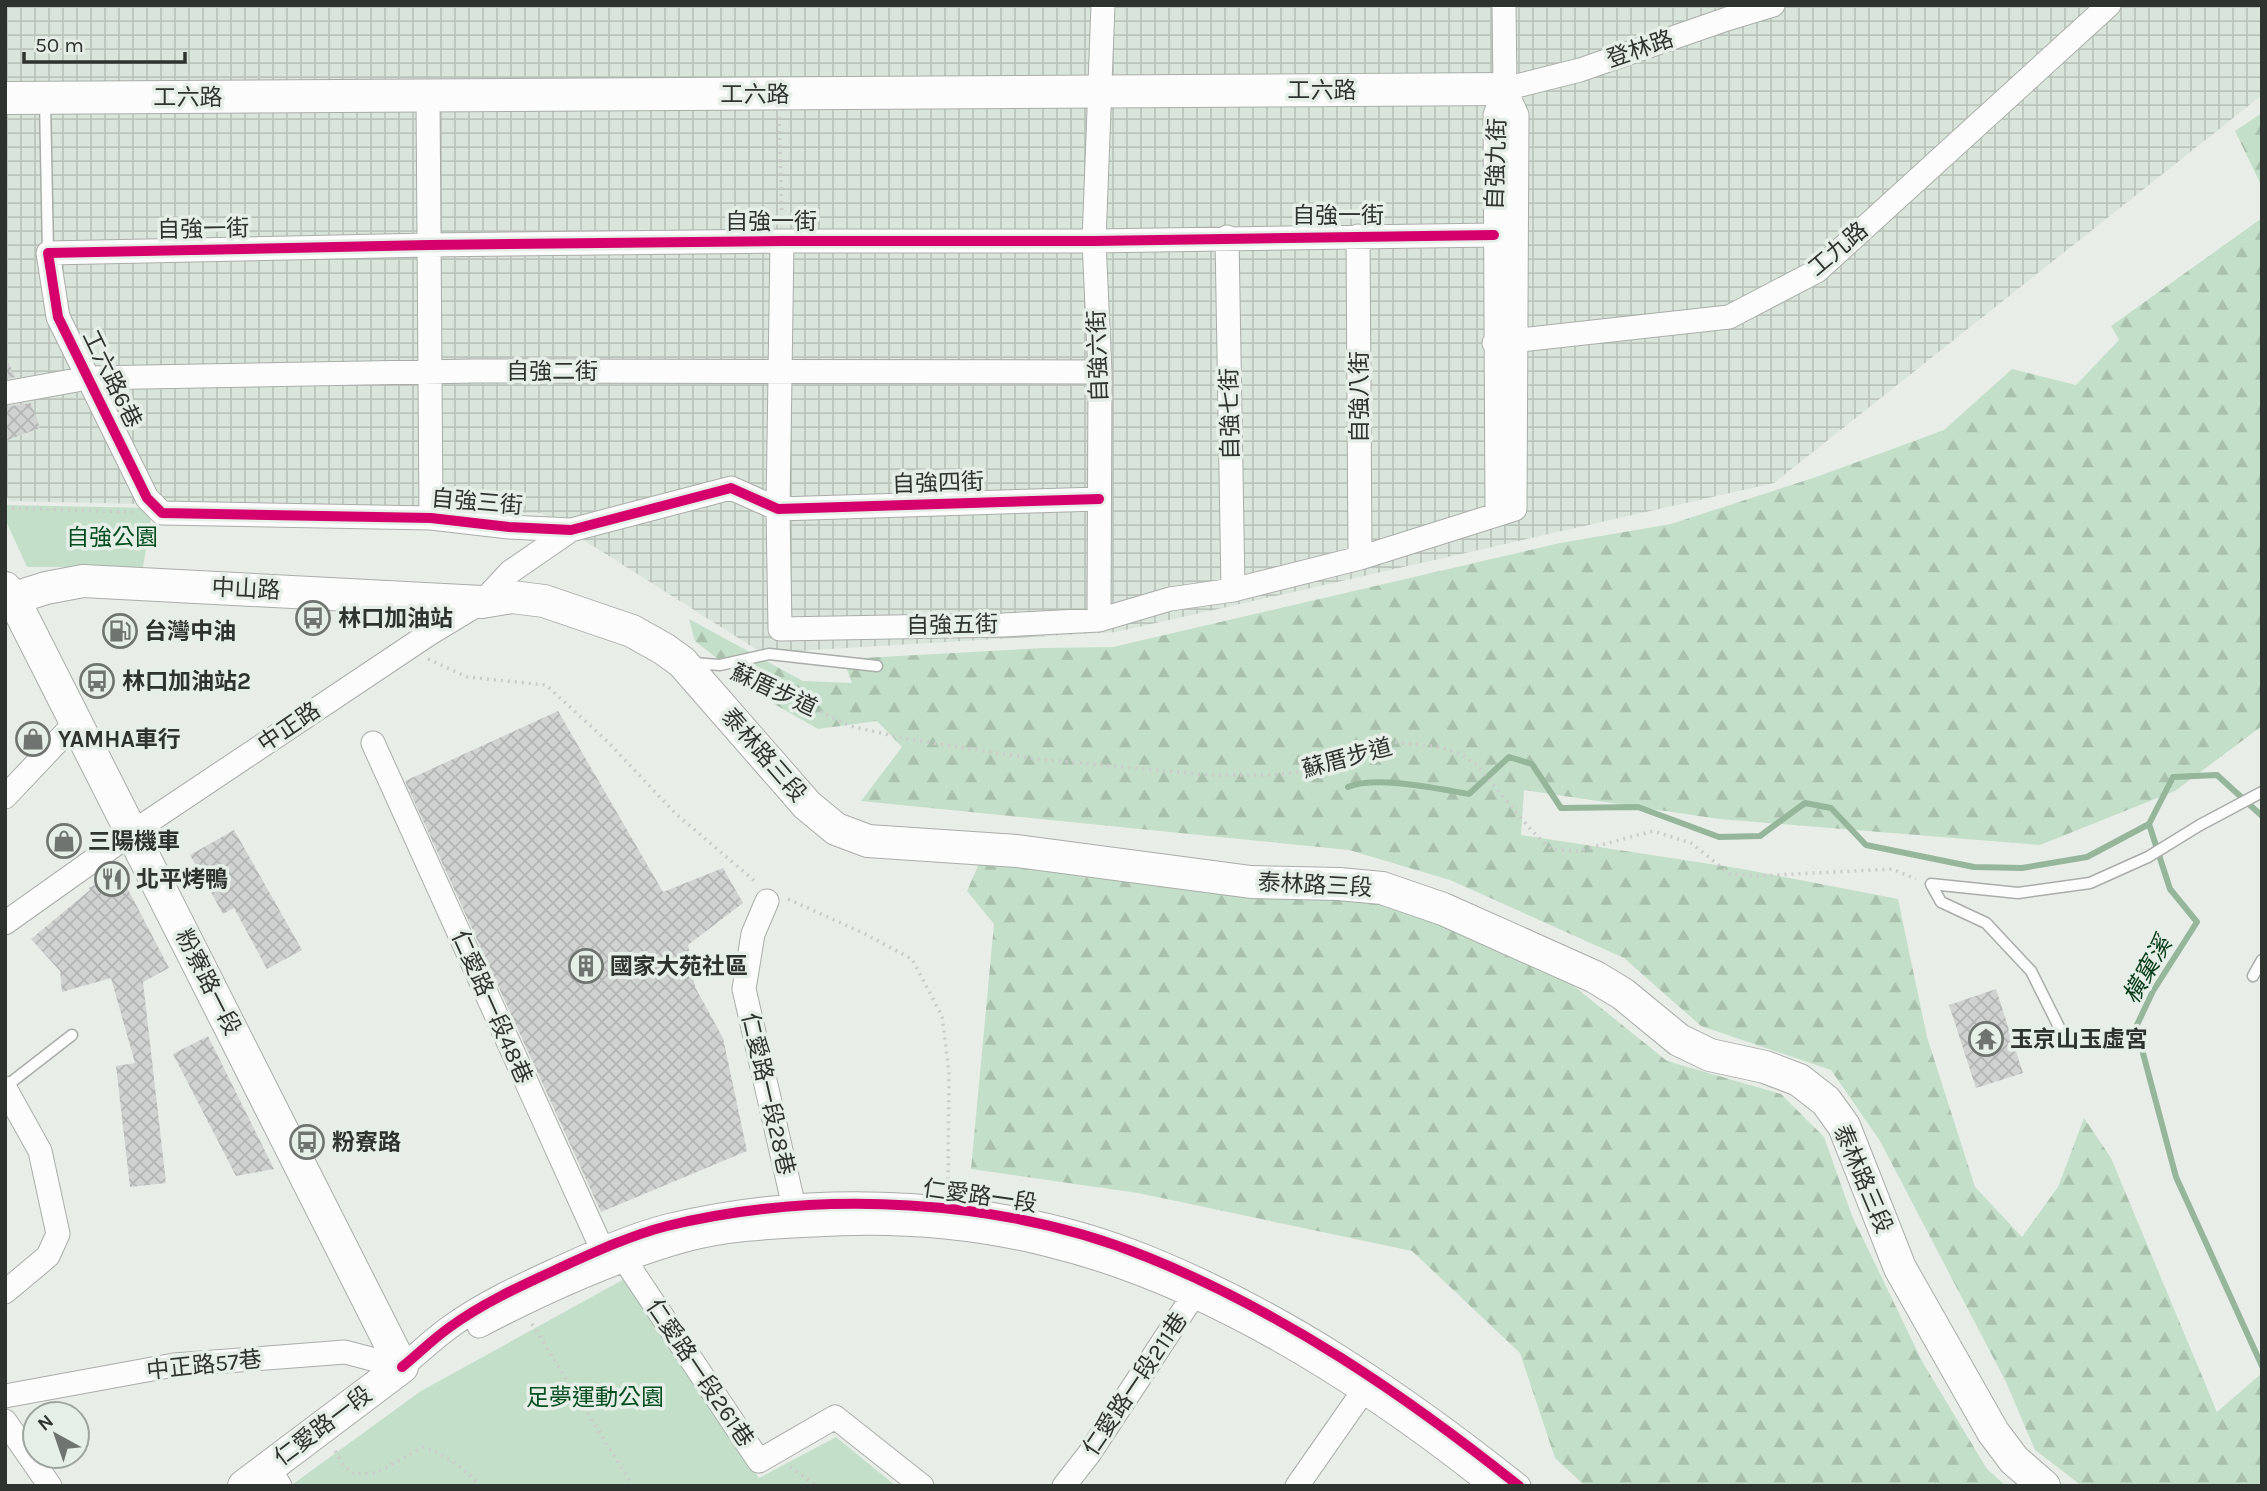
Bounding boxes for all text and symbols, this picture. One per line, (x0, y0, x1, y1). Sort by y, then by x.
scale bar (24, 21, 186, 65)
street label: 登林路 (1603, 25, 1677, 73)
text: 50 m (35, 33, 84, 57)
street label: 工六路 (1288, 77, 1357, 104)
street label: 工六路 (721, 81, 790, 108)
street label: 工六路 (154, 84, 223, 111)
street label: 自強九街 (1481, 118, 1511, 210)
street label: 自強一街 (1292, 202, 1384, 229)
street label: 自強一街 (725, 208, 817, 235)
street label: 自強一街 (157, 215, 249, 243)
street label: 工九路 (1803, 216, 1873, 282)
street label: 自強六街 (1083, 310, 1113, 402)
street label: 工六路6巷 (77, 326, 147, 432)
street label: 自強八街 (1346, 351, 1373, 443)
street label: 自強二街 (506, 358, 598, 385)
street label: 自強七街 (1216, 368, 1244, 460)
street label: 自強四街 (892, 468, 984, 498)
street label: 自強三街 (430, 485, 524, 519)
park label: 自強公園 (66, 524, 158, 551)
street label: 中山路 (211, 574, 281, 604)
bus stop icon: 林口加油站 (294, 599, 332, 637)
place label: 林口加油站 (338, 605, 453, 632)
street label: 自強五街 (906, 611, 998, 639)
fuel station icon: 台灣中油 (101, 612, 139, 650)
place label: 台灣中油 (144, 618, 236, 645)
street label: 蘇厝步道 (727, 658, 821, 722)
bus stop icon: 林口加油站2 (78, 662, 116, 700)
place label: 林口加油站2 (122, 668, 251, 695)
street label: 中正路 (253, 697, 325, 757)
street label: 泰林路三段 (716, 703, 812, 807)
shop icon: YAMHA車行 (14, 720, 52, 758)
place label: YAMHA車行 (58, 726, 181, 753)
street label: 蘇厝步道 (1299, 733, 1395, 783)
shop icon: 三陽機車 (45, 822, 83, 860)
place label: 三陽機車 (88, 828, 180, 855)
restaurant icon: 北平烤鴨 (93, 860, 131, 898)
place label: 北平烤鴨 (136, 866, 228, 893)
street label: 泰林路三段 (1257, 869, 1373, 901)
street label: 粉寮路一段 (170, 925, 246, 1039)
street label: 仁愛路一段48巷 (446, 926, 538, 1088)
water label: 橫窠溪 (2117, 929, 2179, 1008)
building icon: 國家大苑社區 (567, 947, 605, 985)
place label: 國家大苑社區 (610, 953, 748, 980)
street label: 仁愛路一段28巷 (736, 1010, 800, 1178)
temple icon: 玉京山玉虛宮 (1967, 1020, 2005, 1058)
place label: 玉京山玉虛宮 (2010, 1026, 2148, 1053)
street label: 泰林路三段 (1828, 1121, 1898, 1237)
bus stop icon: 粉寮路 (288, 1123, 326, 1161)
place label: 粉寮路 (332, 1129, 401, 1156)
street label: 仁愛路一段 (921, 1175, 1039, 1217)
street label: 仁愛路一段261巷 (641, 1294, 759, 1452)
street label: 仁愛路一段211巷 (1077, 1307, 1193, 1461)
street label: 中正路57巷 (145, 1346, 263, 1384)
street label: 仁愛路一段 (269, 1381, 377, 1471)
park label: 足夢運動公園 (526, 1384, 664, 1411)
north arrow (21, 1400, 91, 1470)
text: N (33, 1410, 58, 1436)

